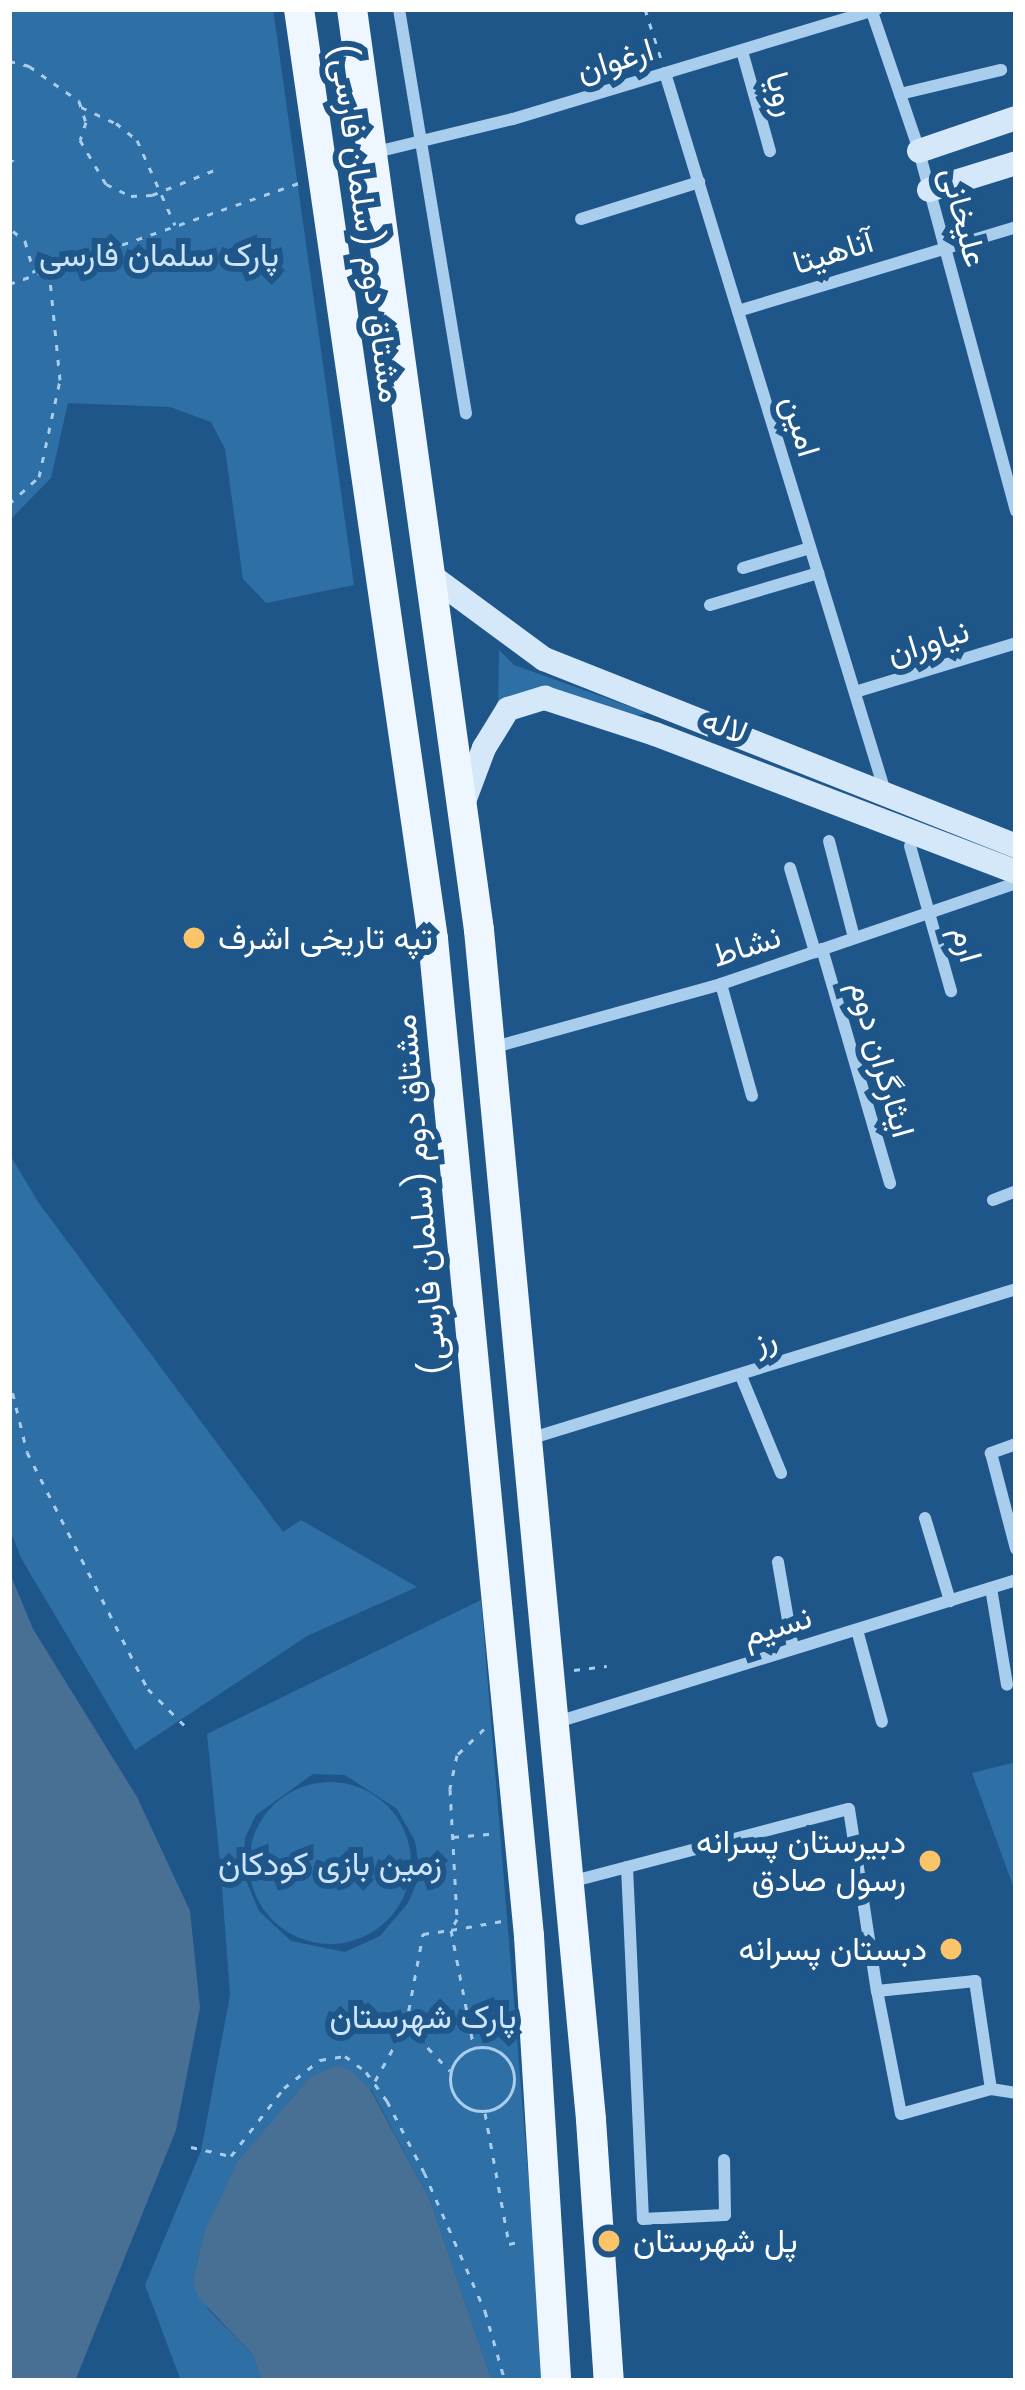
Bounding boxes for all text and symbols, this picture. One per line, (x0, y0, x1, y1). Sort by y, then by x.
street label: ارغوان (572, 30, 658, 90)
street label: مشتاق دوم (سلمان فارسی) (321, 41, 411, 405)
street label: رویا (757, 67, 807, 121)
street label: علیخانی (932, 163, 996, 271)
street label: آناهیتا (788, 221, 878, 283)
park label: پارک سلمان فارسی (39, 235, 279, 275)
street label: امین (773, 390, 829, 462)
street label: نیاوران (882, 611, 974, 673)
street label: لاله (697, 699, 753, 753)
street label: نشاط (706, 916, 786, 976)
place label: تپه تاریخی اشرف (218, 918, 433, 958)
street label: ارم (943, 921, 991, 967)
marker: تپه تاریخی اشرف (181, 925, 207, 951)
street label: ایثارگران دوم (841, 976, 923, 1142)
street label: مشتاق دوم (سلمان فارسی) (384, 1013, 456, 1377)
street label: رز (749, 1318, 781, 1362)
street label: نسیم (738, 1597, 816, 1655)
place label: دبیرستان پسرانه رسول صادق (696, 1822, 906, 1900)
park label: زمین بازی کودکان (218, 1844, 442, 1884)
marker: دبیرستان پسرانه رسول صادق (917, 1848, 943, 1874)
place label: دبستان پسرانه (738, 1929, 927, 1969)
marker: دبستان پسرانه (938, 1936, 964, 1962)
park label: پارک شهرستان (329, 1997, 517, 2037)
place label: پل شهرستان (633, 2221, 798, 2261)
marker: پل شهرستان (596, 2228, 622, 2254)

